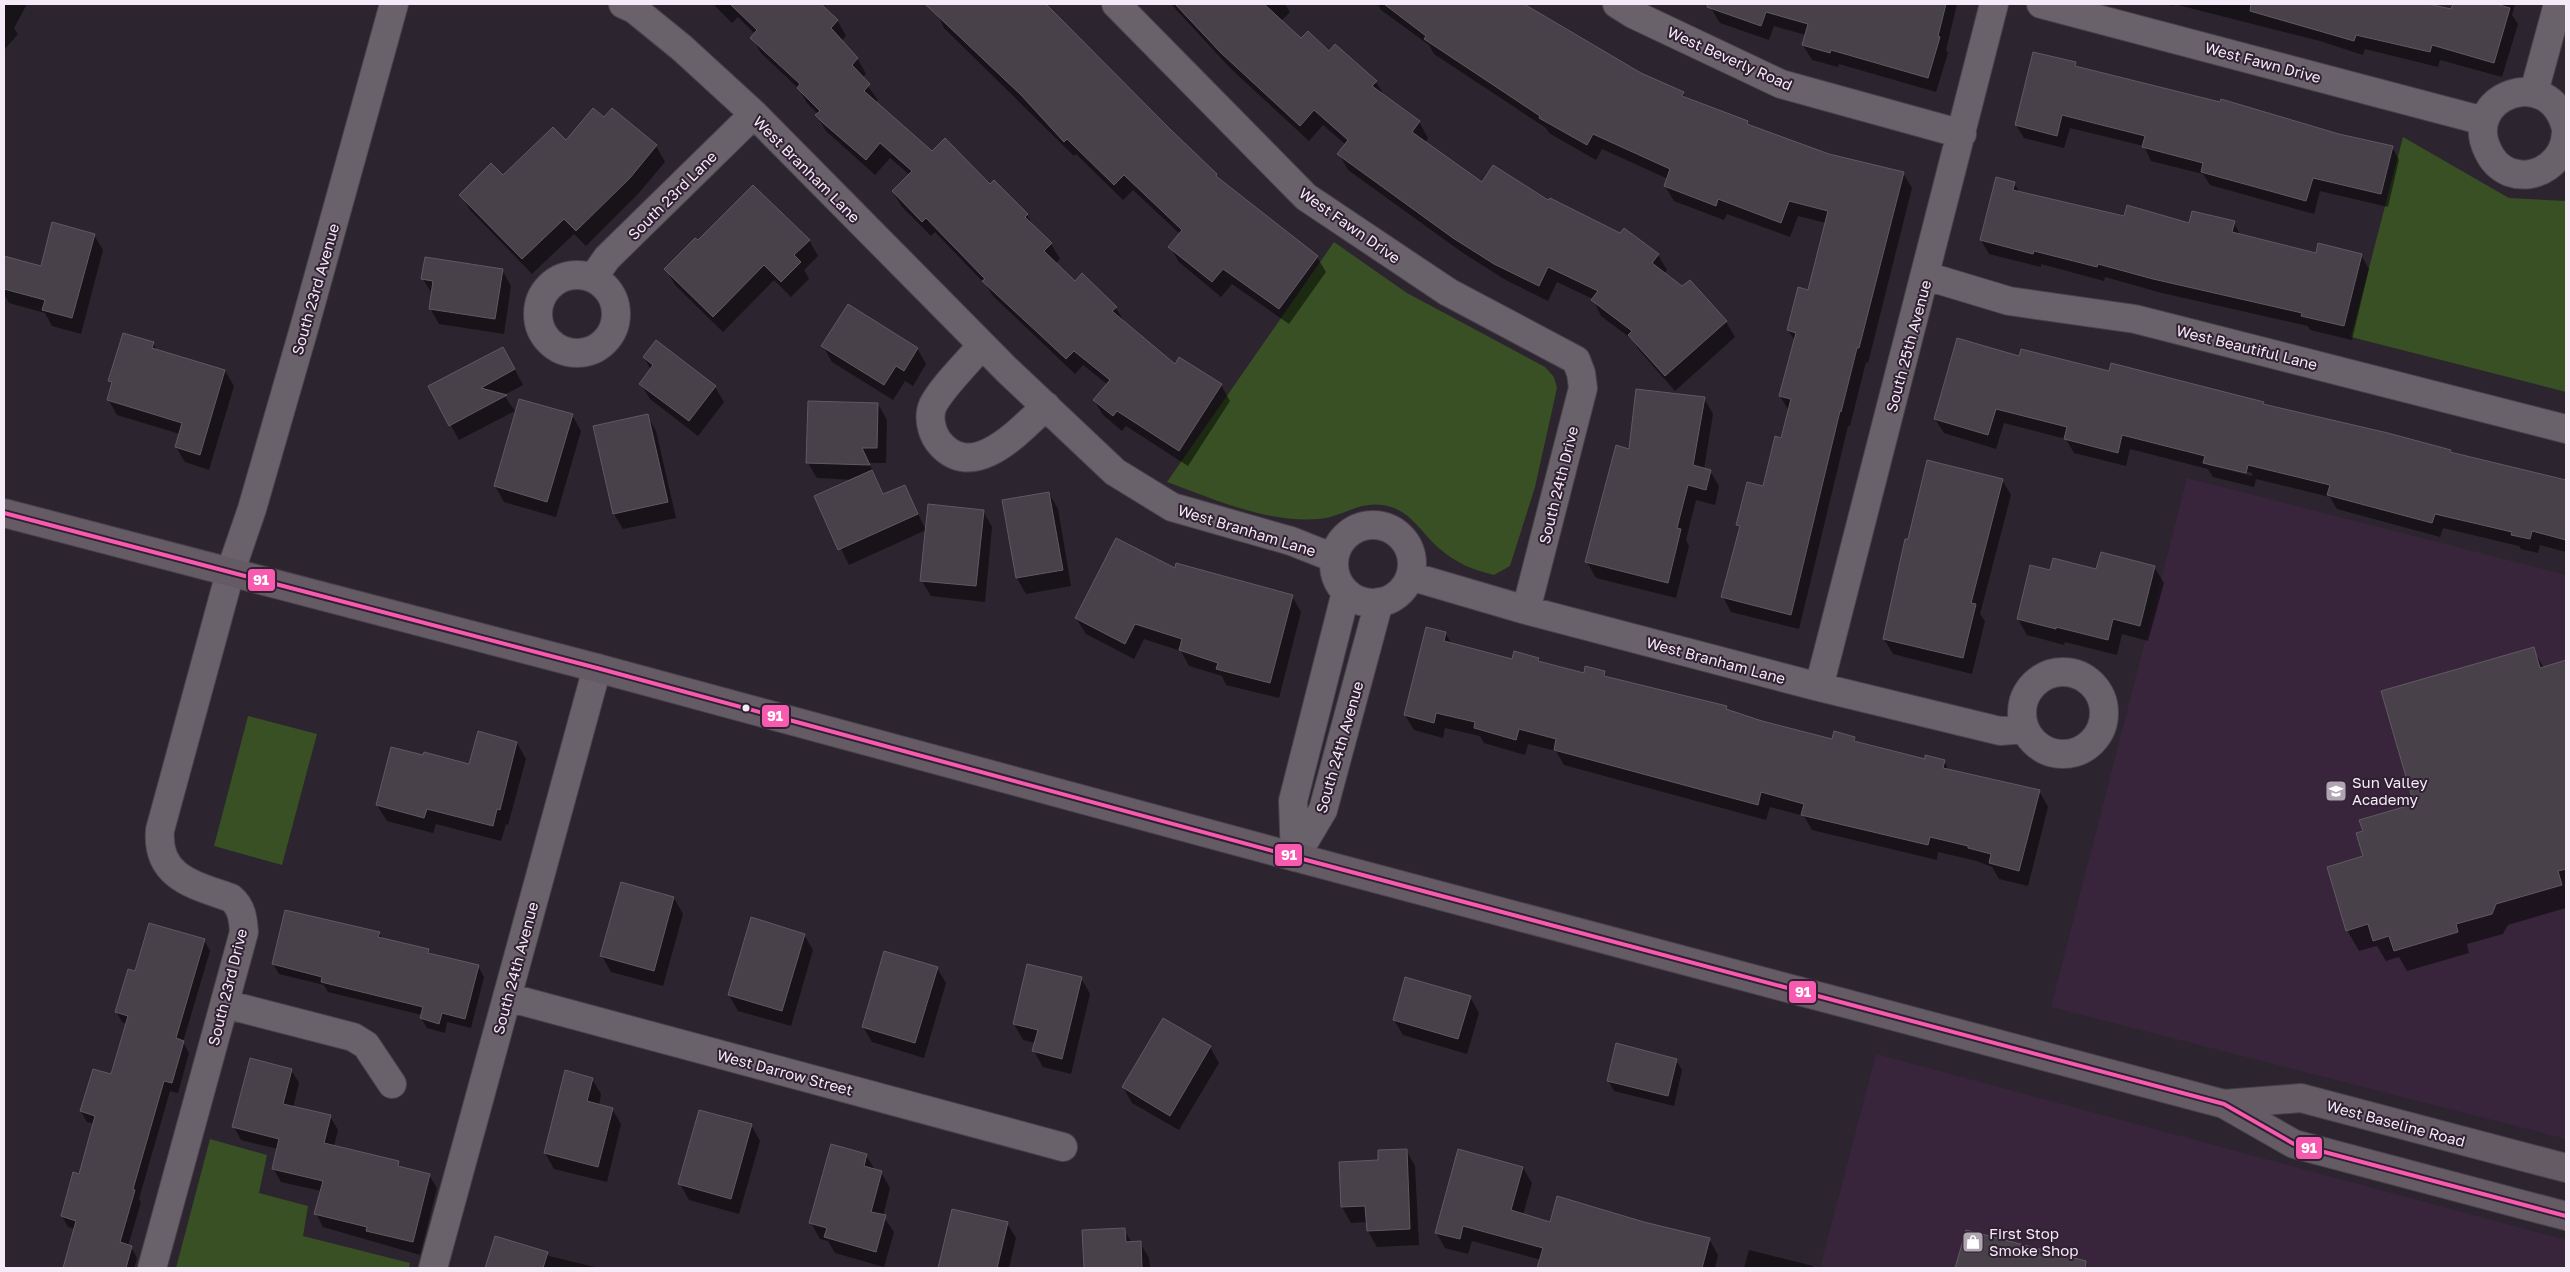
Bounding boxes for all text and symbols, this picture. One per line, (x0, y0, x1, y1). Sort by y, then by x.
street label: West Beverly Road (1665, 22, 1795, 94)
street label: West Fawn Drive (2203, 38, 2323, 86)
street label: West Branham Lane (750, 112, 864, 226)
street label: South 23rd Lane (624, 147, 720, 243)
street label: West Fawn Drive (1296, 183, 1404, 267)
street label: South 23rd Avenue (288, 221, 342, 357)
street label: South 25th Avenue (1882, 278, 1934, 414)
street label: West Beautiful Lane (2175, 321, 2320, 373)
street label: South 24th Drive (1535, 424, 1581, 546)
street label: West Branham Lane (1176, 500, 1319, 560)
line badge: 91 (247, 568, 276, 592)
text: 91 (253, 571, 269, 588)
street label: West Branham Lane (1644, 633, 1788, 687)
street label: South 24th Avenue (1312, 679, 1367, 815)
unlabelled marker (741, 703, 751, 713)
line badge: 91 (761, 704, 790, 728)
text: 91 (767, 707, 783, 724)
place label: Sun Valley Academy (2352, 773, 2428, 808)
school or university icon: Sun Valley Academy (2324, 779, 2348, 803)
line badge: 91 (1274, 843, 1303, 867)
text: 91 (1281, 846, 1297, 863)
street label: South 24th Avenue (489, 899, 541, 1036)
street label: South 23rd Drive (204, 926, 250, 1047)
line badge: 91 (1788, 980, 1817, 1004)
text: 91 (1795, 983, 1811, 1000)
street label: West Darrow Street (715, 1045, 855, 1099)
street label: West Baseline Road (2325, 1096, 2467, 1150)
line badge: 91 (2295, 1136, 2323, 1160)
text: 91 (2301, 1139, 2317, 1156)
place label: First Stop Smoke Shop (1989, 1224, 2079, 1259)
shop icon: First Stop Smoke Shop (1961, 1230, 1985, 1254)

